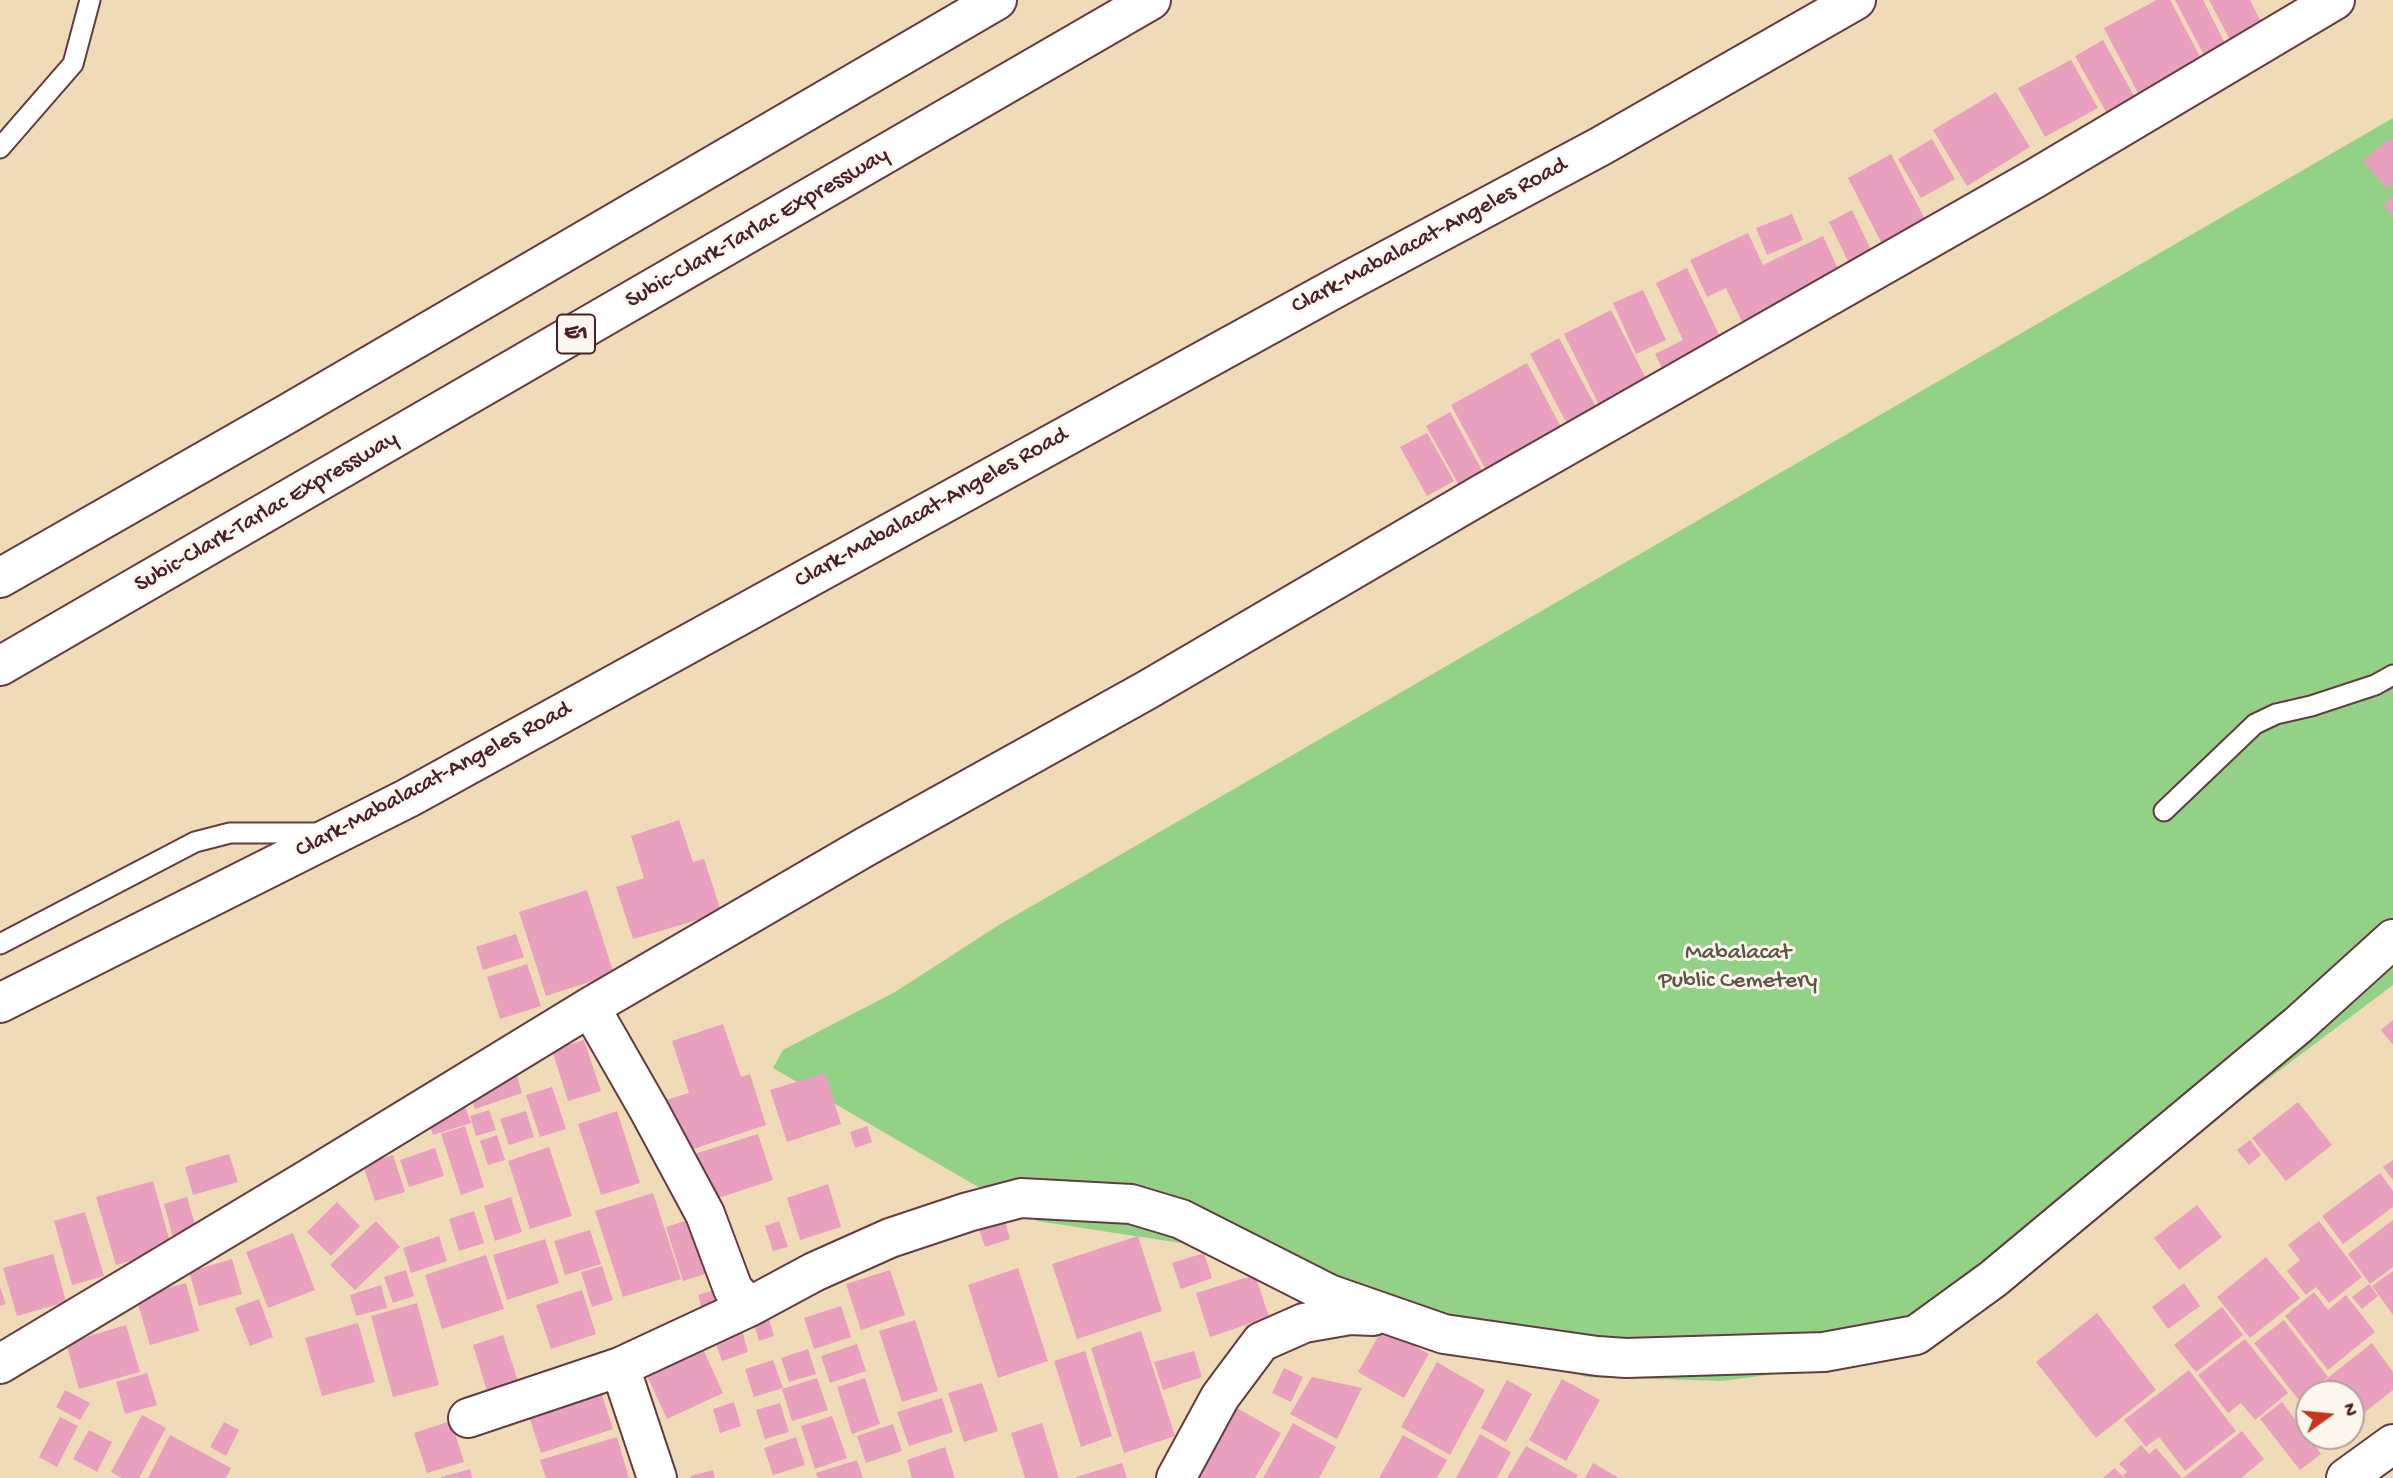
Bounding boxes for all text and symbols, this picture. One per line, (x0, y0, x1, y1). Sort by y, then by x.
street label: Subic-Clark-Tarlac Expressway (621, 142, 895, 316)
street label: Clark-Mabalacat-Angeles Road (1287, 152, 1573, 322)
road number: E1 (557, 314, 595, 354)
street label: Clark-Mabalacat-Angeles Road (790, 422, 1074, 596)
street label: Subic-Clark-Tarlac Expressway (130, 426, 404, 600)
street label: Clark-Mabalacat-Angeles Road (291, 696, 577, 866)
park label: Mabalacat Public Cemetery (1659, 940, 1817, 996)
north arrow (2295, 1380, 2365, 1450)
text: N (2336, 1401, 2362, 1419)

